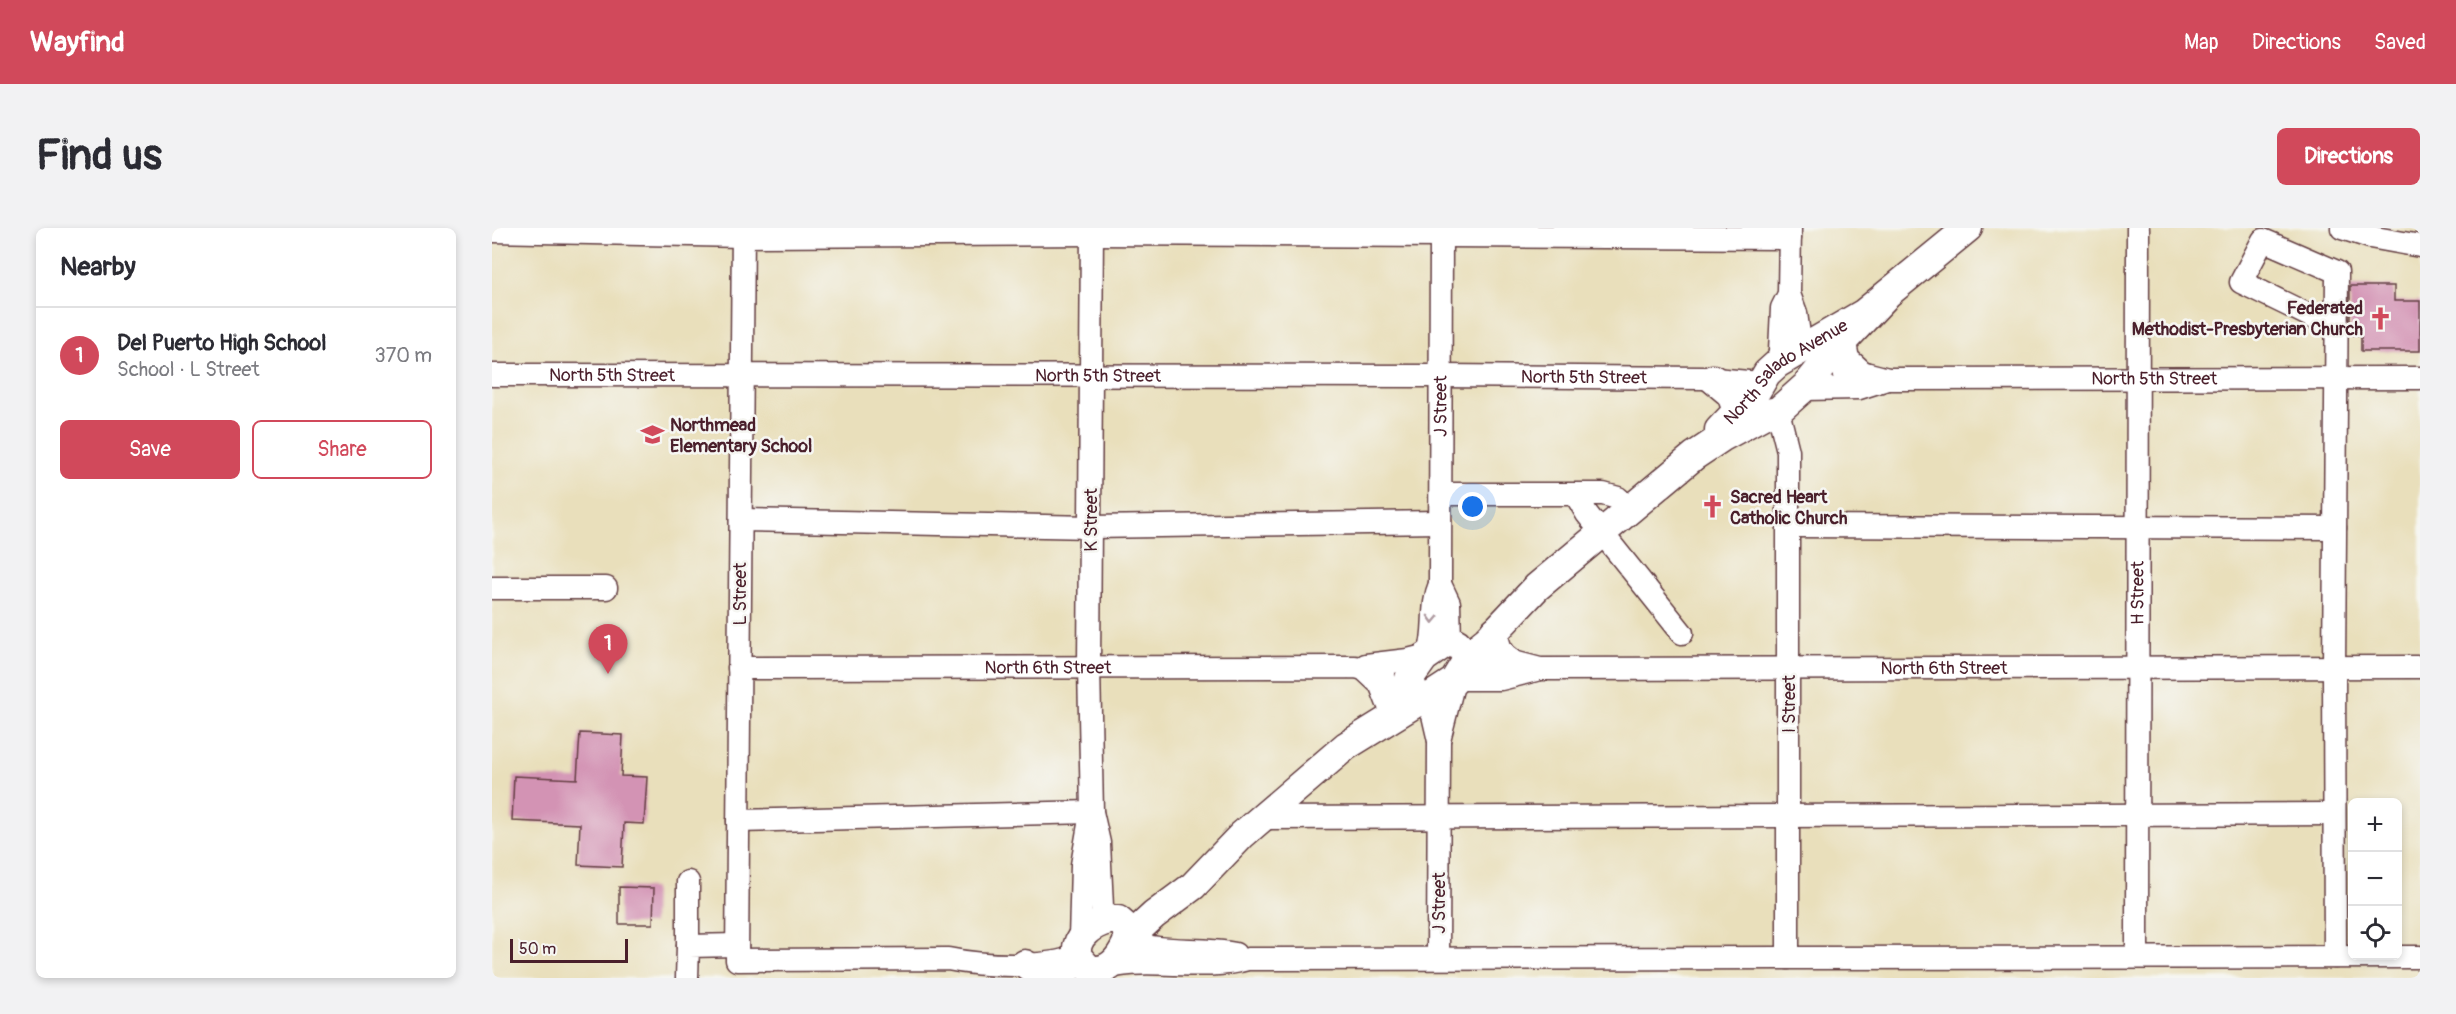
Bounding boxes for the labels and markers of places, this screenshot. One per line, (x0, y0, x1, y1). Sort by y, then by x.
place label: Federated Methodist-Presbyterian Church (2132, 297, 2364, 341)
church icon: Federated Methodist-Presbyterian Church (2368, 305, 2394, 331)
place label: Northmead Elementary School (670, 414, 812, 458)
school or university icon: Northmead Elementary School (639, 422, 665, 448)
place label: Sacred Heart Catholic Church (1730, 486, 1848, 530)
church icon: Sacred Heart Catholic Church (1699, 494, 1725, 520)
pin: 1 (588, 624, 628, 674)

